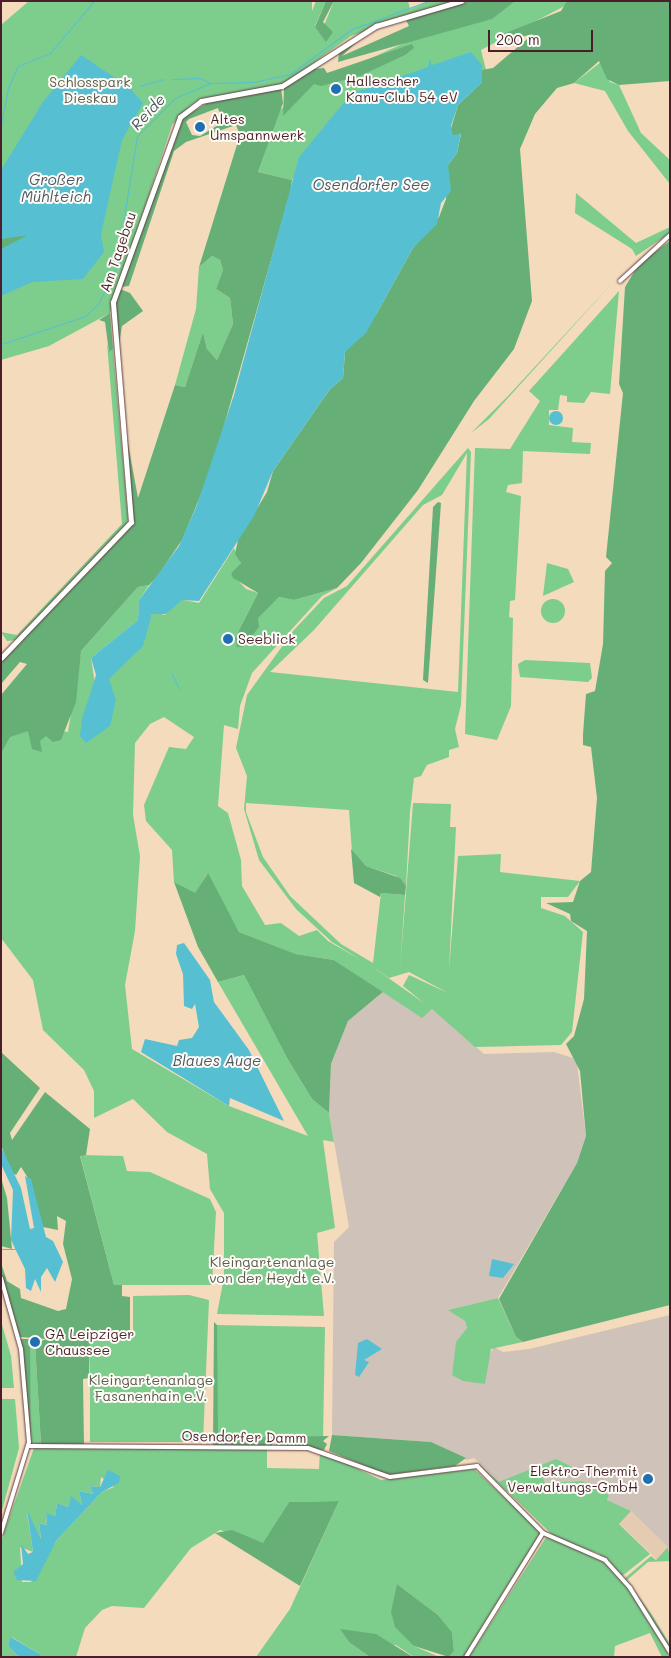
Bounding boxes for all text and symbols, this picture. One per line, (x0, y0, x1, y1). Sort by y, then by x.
scale bar (491, 20, 596, 52)
text: 200 m (496, 29, 540, 49)
place label: Hallescher Kanu-Club 54 eV (346, 73, 458, 105)
park label: Schlosspark Dieskau (49, 74, 131, 106)
marker: Hallescher Kanu-Club 54 eV (330, 83, 342, 95)
water label: Reide (127, 90, 169, 134)
place label: Altes Umspannwerk (210, 111, 304, 144)
marker: Altes Umspannwerk (194, 121, 206, 133)
water label: Großer Mühlteich (21, 170, 91, 205)
water label: Osendorfer See (312, 176, 430, 194)
street label: Am Tagebau (96, 210, 140, 294)
place label: Seeblick (238, 631, 296, 647)
marker: Seeblick (222, 633, 234, 645)
water label: Blaues Auge (173, 1052, 261, 1070)
park label: Kleingartenanlage von der Heydt e.V. (209, 1254, 335, 1286)
place label: GA Leipziger Chaussee (45, 1326, 134, 1358)
marker: GA Leipziger Chaussee (29, 1336, 41, 1348)
park label: Kleingartenanlage Fasanenhain e.V. (89, 1372, 213, 1404)
street label: Osendorfer Damm (181, 1428, 307, 1446)
place label: Elektro-Thermit Verwaltungs-GmbH (507, 1463, 638, 1495)
marker: Elektro-Thermit Verwaltungs-GmbH (642, 1473, 654, 1485)

